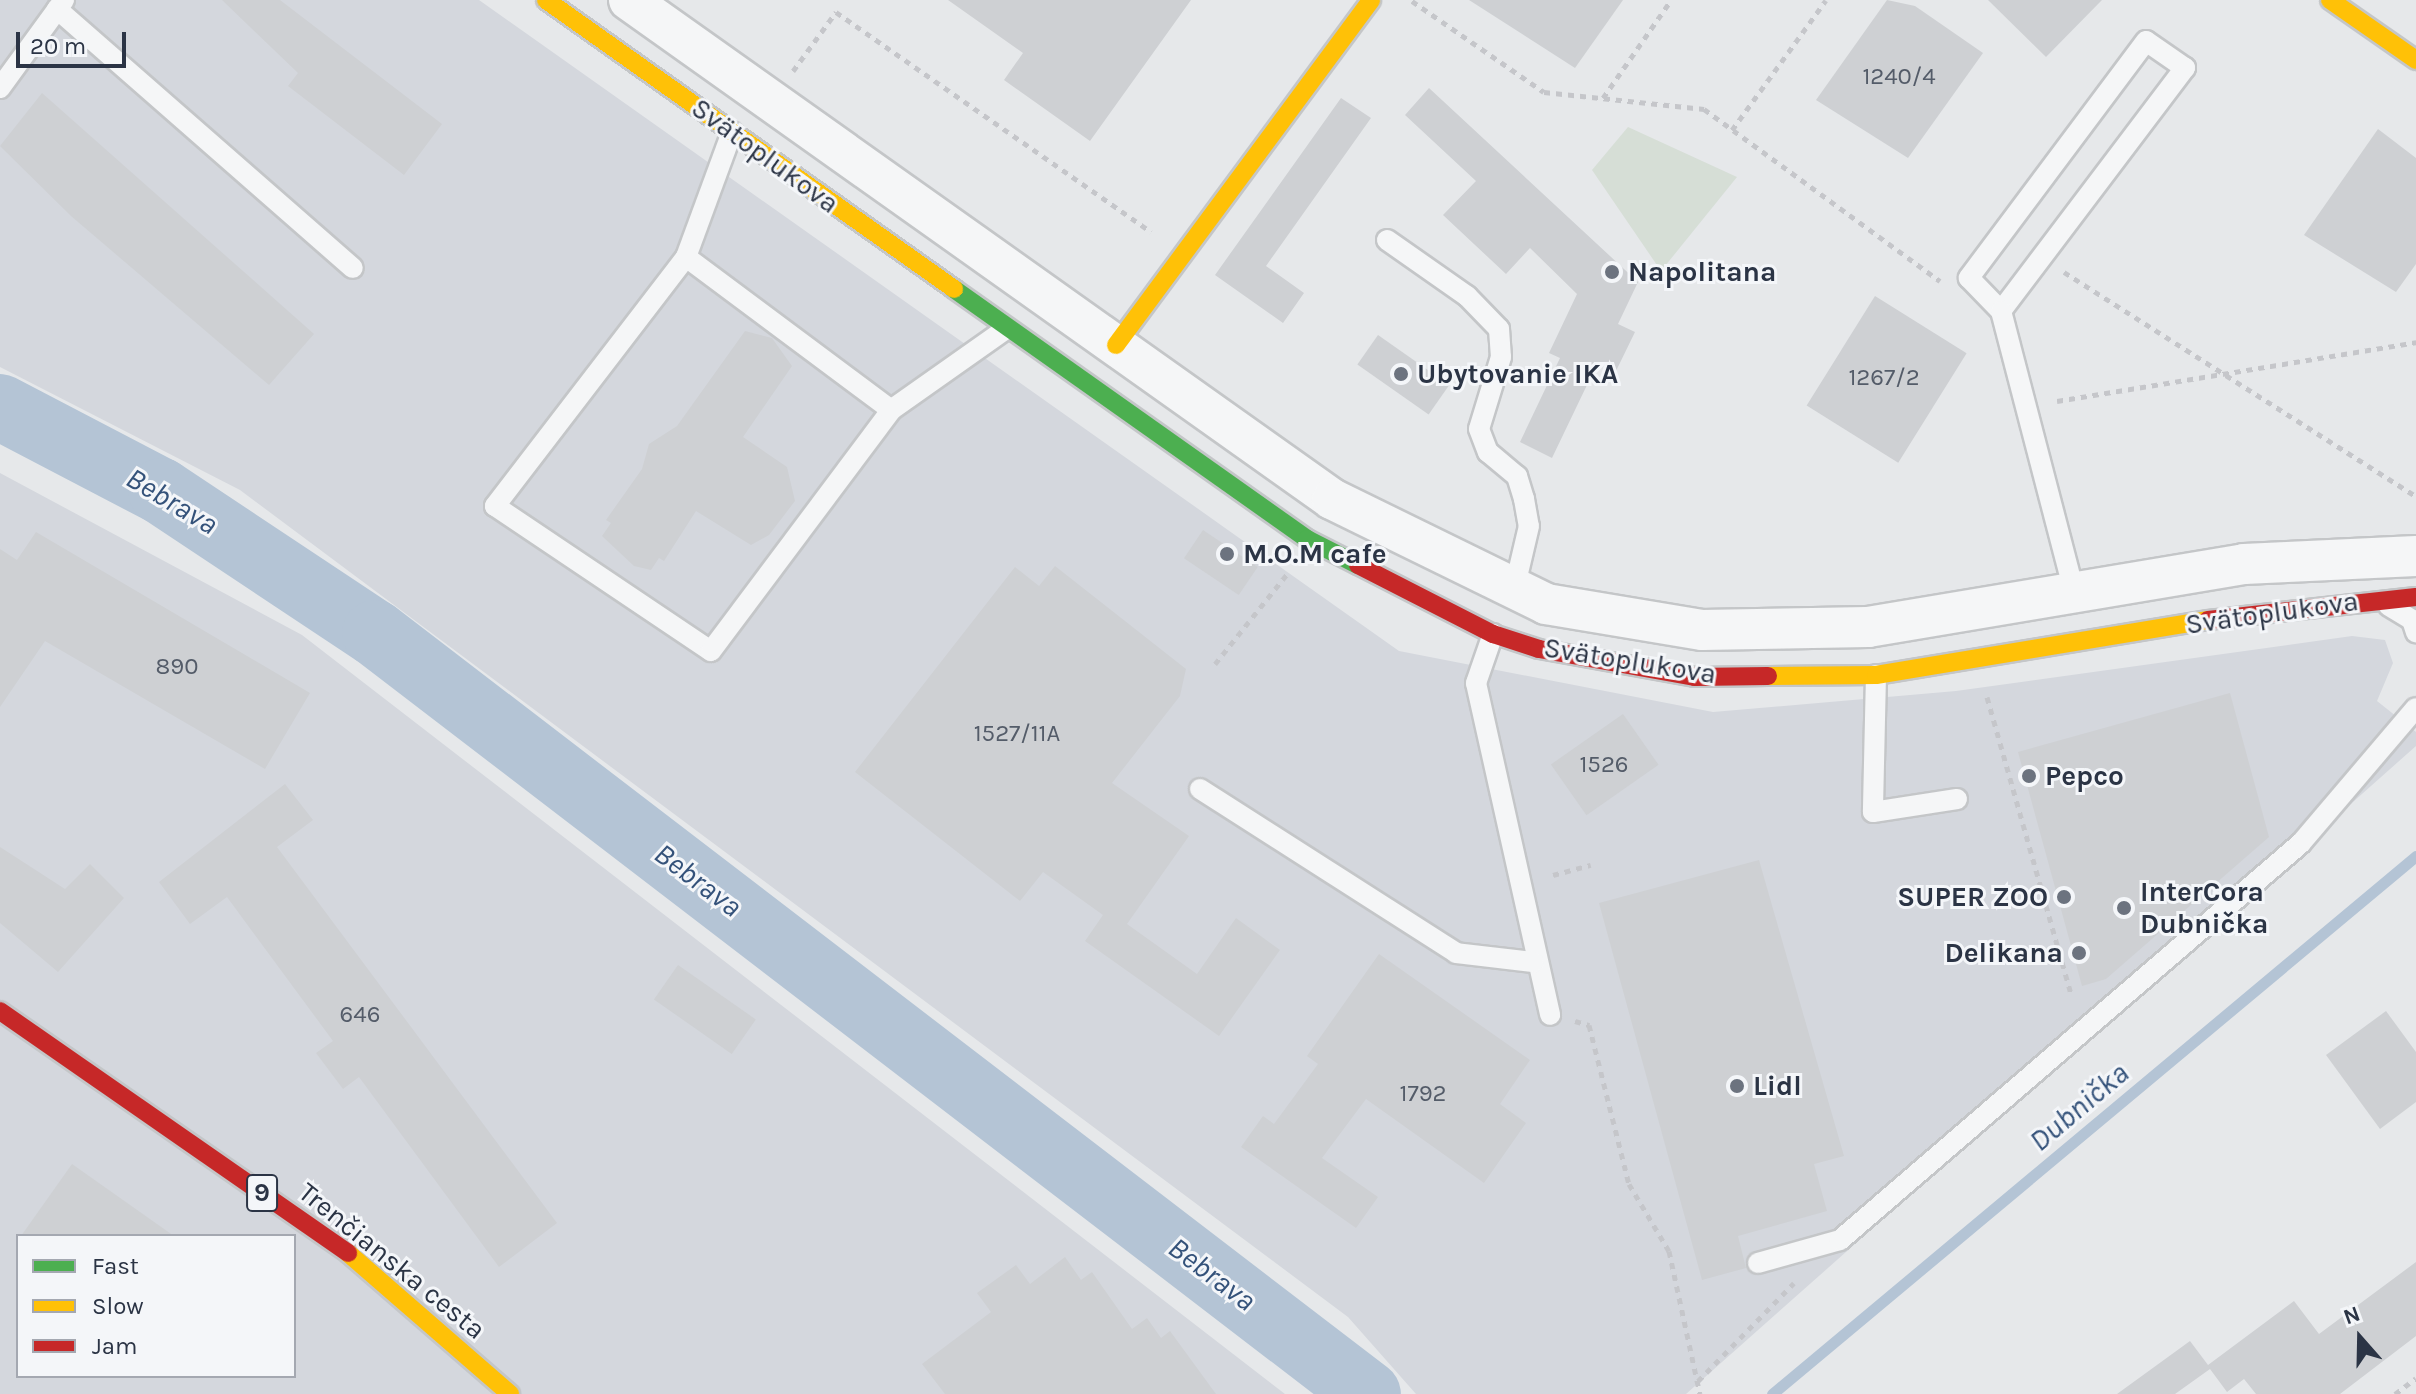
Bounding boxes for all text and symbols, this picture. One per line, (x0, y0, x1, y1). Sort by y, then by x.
scale bar (20, 16, 130, 66)
text: 20 m (30, 32, 86, 60)
house number: 1240/4 (1862, 63, 1936, 91)
street label: Svätoplukova (685, 91, 845, 221)
place label: Napolitana (1628, 255, 1776, 289)
marker: Napolitana (1603, 263, 1621, 281)
place label: Ubytovanie IKA (1417, 357, 1618, 391)
house number: 1267/2 (1848, 364, 1920, 392)
marker: Ubytovanie IKA (1392, 365, 1410, 383)
water label: Bebrava (120, 460, 224, 542)
place label: M.O.M cafe (1243, 537, 1387, 571)
marker: M.O.M cafe (1218, 545, 1236, 563)
street label: Svätoplukova (2184, 584, 2360, 642)
street label: Svätoplukova (1541, 631, 1719, 691)
house number: 890 (156, 653, 198, 681)
house number: 1527/11A (974, 720, 1060, 748)
house number: 1526 (1579, 751, 1629, 779)
place label: Pepco (2045, 759, 2124, 793)
marker: Pepco (2020, 767, 2038, 785)
water label: Bebrava (647, 835, 749, 925)
place label: InterCora Dubnička (2140, 875, 2268, 941)
place label: SUPER ZOO (1897, 880, 2048, 914)
marker: SUPER ZOO (2055, 888, 2073, 906)
marker: InterCora Dubnička (2115, 899, 2133, 917)
place label: Delikana (1944, 936, 2063, 970)
marker: Delikana (2070, 944, 2088, 962)
house number: 646 (340, 1001, 380, 1029)
water label: Dubnička (2022, 1055, 2136, 1159)
place label: Lidl (1753, 1069, 1802, 1103)
marker: Lidl (1728, 1077, 1746, 1095)
house number: 1792 (1399, 1080, 1447, 1108)
road number: 9 (246, 1171, 278, 1215)
street label: Trenčianska cesta (292, 1175, 492, 1347)
water label: Bebrava (1161, 1229, 1263, 1319)
legend (16, 1234, 296, 1378)
text: Fast (92, 1252, 139, 1280)
text: Slow (92, 1292, 144, 1320)
north arrow (2320, 1298, 2400, 1378)
text: N (2340, 1301, 2364, 1330)
text: Jam (92, 1332, 137, 1360)

